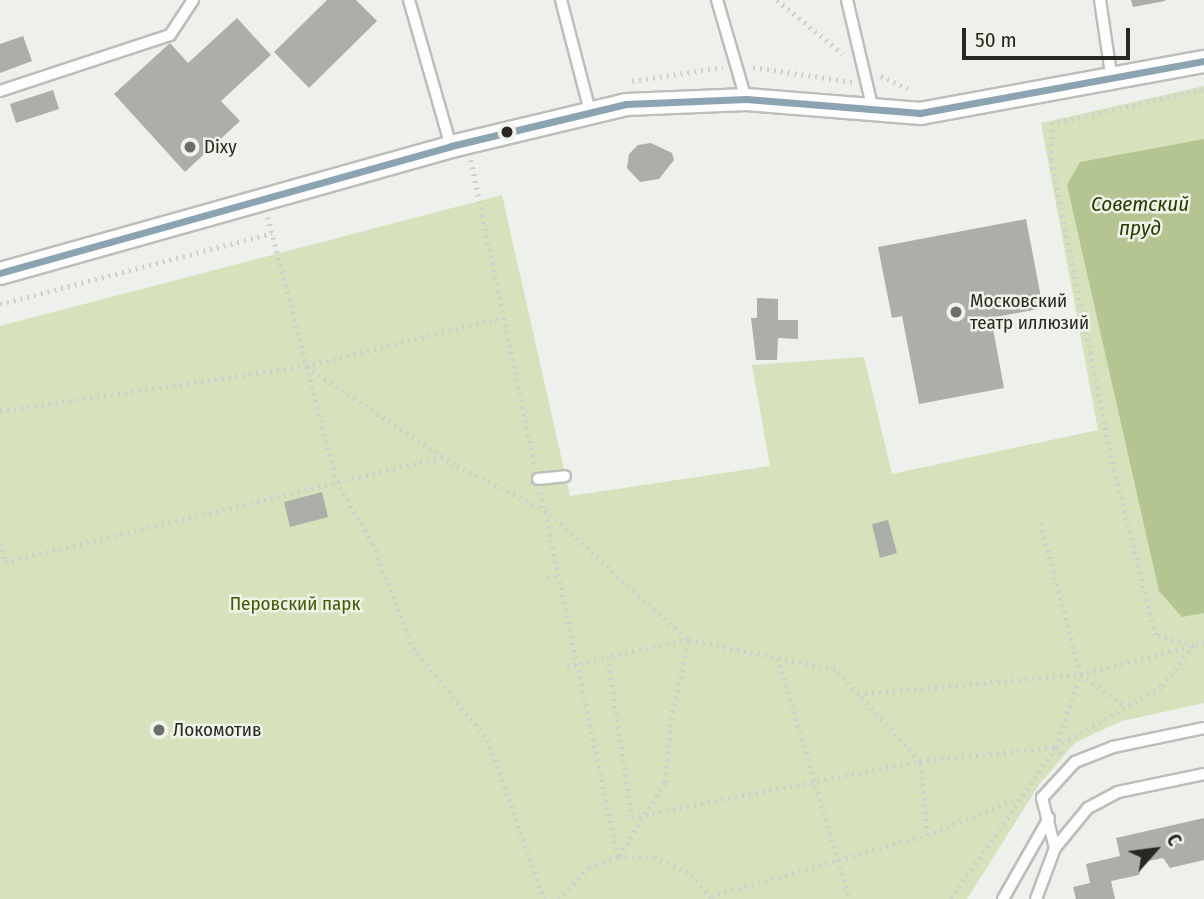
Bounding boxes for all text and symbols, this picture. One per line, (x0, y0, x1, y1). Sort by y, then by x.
scale bar (966, 14, 1134, 58)
text: 50 m (975, 27, 1017, 53)
unlabelled marker (500, 125, 514, 139)
place label: Dixy (204, 136, 237, 158)
marker: Dixy (182, 139, 198, 155)
water label: Советский пруд (1091, 191, 1189, 241)
place label: Московский театр иллюзий (970, 290, 1089, 334)
marker: Московский театр иллюзий (948, 304, 964, 320)
park label: Перовский парк (230, 593, 360, 615)
place label: Локомотив (173, 719, 261, 741)
marker: Локомотив (151, 722, 167, 738)
north arrow (1120, 815, 1190, 885)
text: С (1161, 830, 1186, 850)

